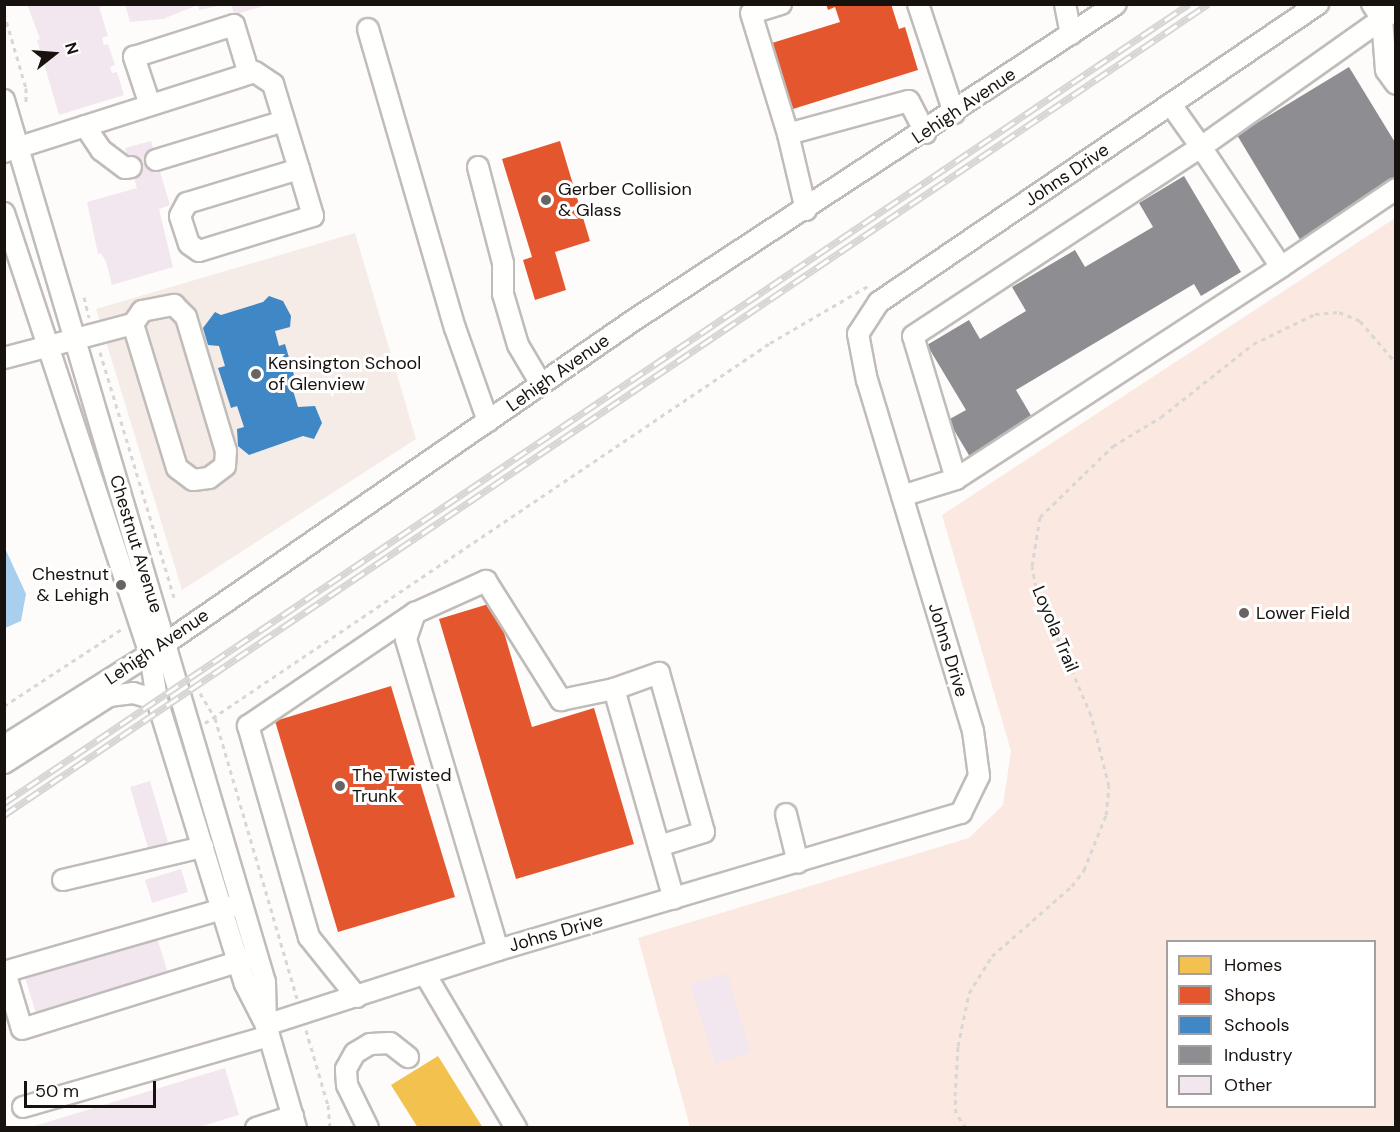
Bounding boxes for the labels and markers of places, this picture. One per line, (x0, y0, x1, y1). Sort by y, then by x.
place label: Gerber Collision & Glass (558, 179, 692, 222)
marker: Gerber Collision & Glass (539, 193, 553, 207)
place label: Kensington School of Glenview (268, 353, 421, 395)
marker: Kensington School of Glenview (249, 367, 263, 381)
place label: Chestnut & Lehigh (32, 564, 109, 606)
marker: Chestnut & Lehigh (114, 578, 128, 592)
place label: Lower Field (1256, 602, 1350, 624)
marker: Lower Field (1237, 606, 1251, 620)
place label: The Twisted Trunk (352, 765, 452, 808)
marker: The Twisted Trunk (333, 779, 347, 793)

